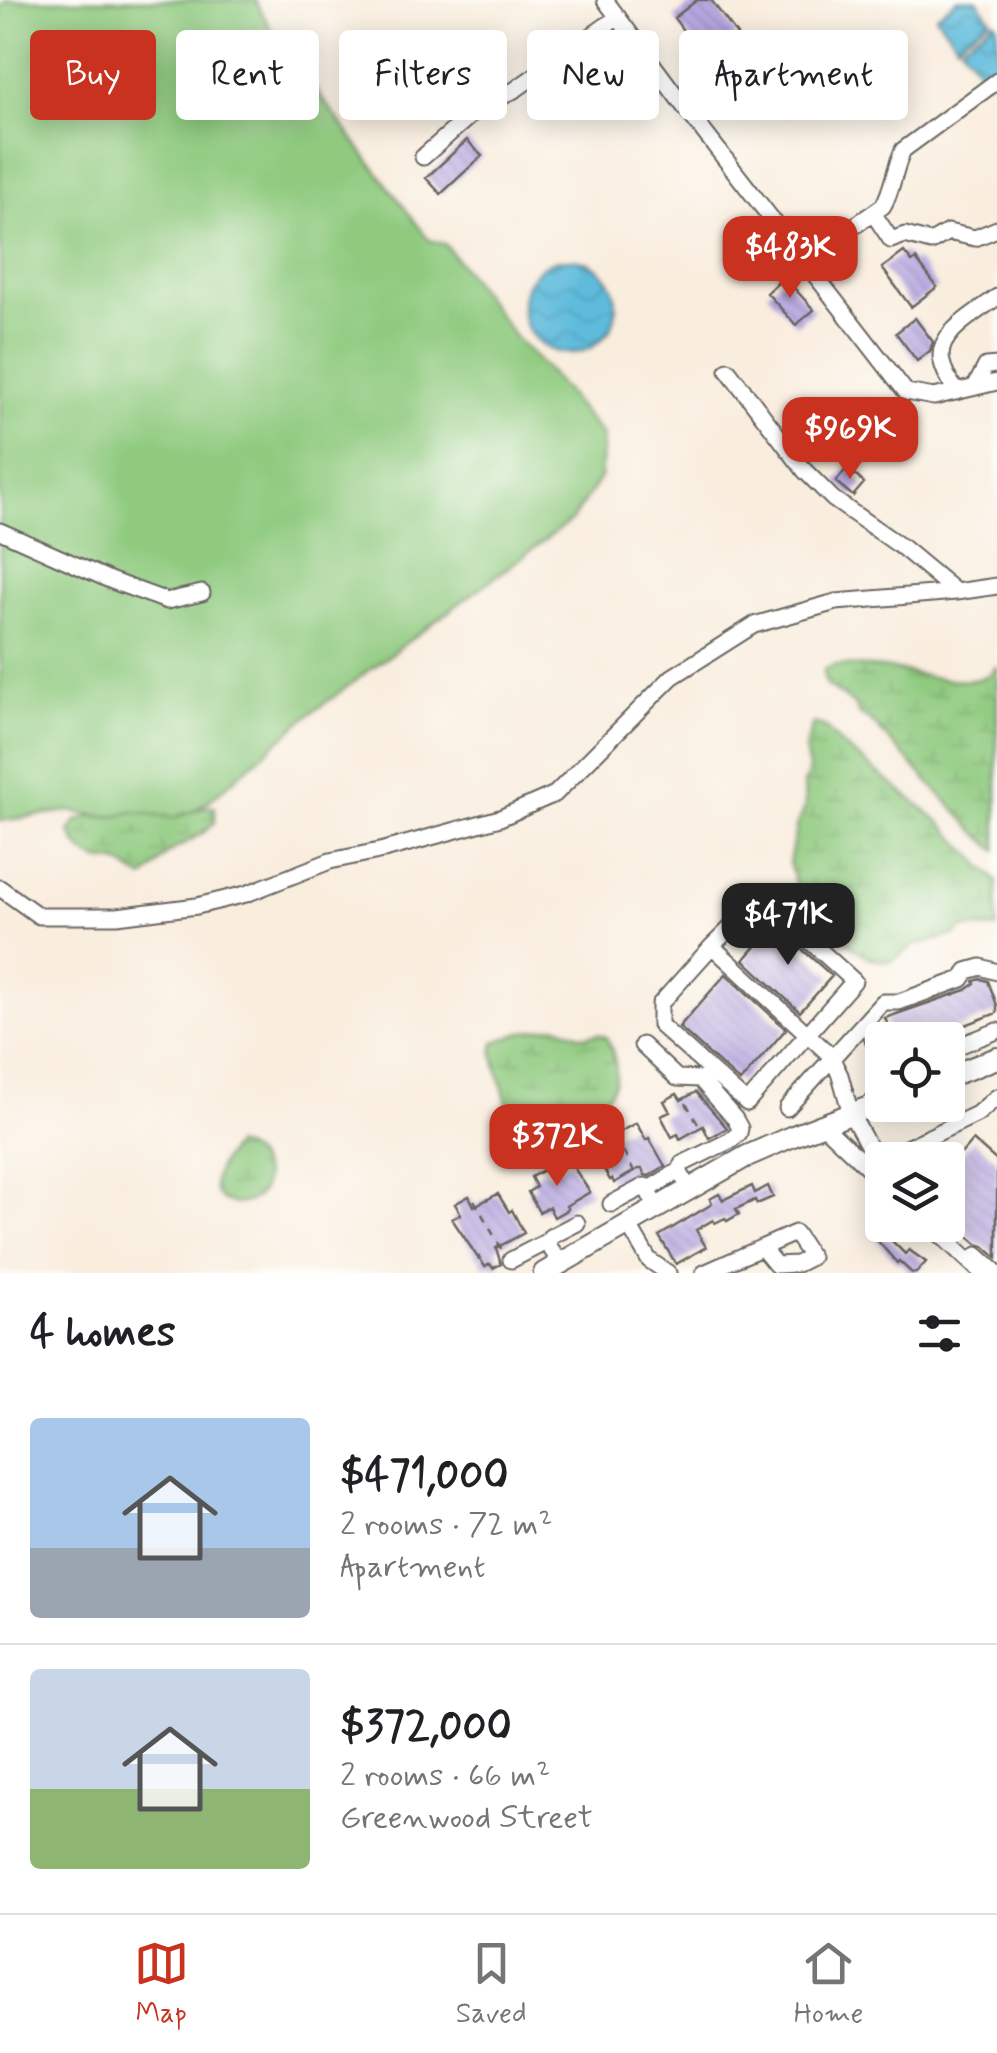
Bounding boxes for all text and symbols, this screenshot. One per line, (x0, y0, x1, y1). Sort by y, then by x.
chip: Buy (30, 30, 156, 120)
chip: Rent (176, 30, 319, 120)
chip: Filters (339, 30, 507, 120)
chip: New (527, 30, 659, 120)
chip: Apartment (679, 30, 908, 120)
pin: $483K (720, 216, 860, 301)
text: $483K (745, 227, 835, 269)
pin: $969K (780, 397, 920, 482)
text: $969K (804, 408, 896, 450)
pin: $471K (718, 883, 858, 968)
text: $471K (744, 894, 832, 936)
map controls (865, 1022, 965, 1242)
button: locate (865, 1022, 965, 1122)
pin: $372K (487, 1104, 627, 1189)
text: $372K (511, 1115, 603, 1157)
button: layers (865, 1142, 965, 1242)
text: 4 homes (30, 1306, 176, 1361)
icon: filters (912, 1306, 967, 1361)
text: $471,000 (340, 1449, 508, 1504)
icon: home (110, 1458, 230, 1578)
text: 2 rooms · 72 m² (340, 1504, 553, 1546)
text: Apartment (340, 1546, 485, 1588)
text: $372,000 (340, 1700, 512, 1755)
icon: home (110, 1709, 230, 1829)
text: 2 rooms · 66 m² (340, 1755, 550, 1797)
text: Greenwood Street (340, 1797, 593, 1839)
tab: Map (134, 1936, 189, 2033)
tab: Saved (456, 1936, 527, 2033)
tab: Home (794, 1936, 863, 2033)

